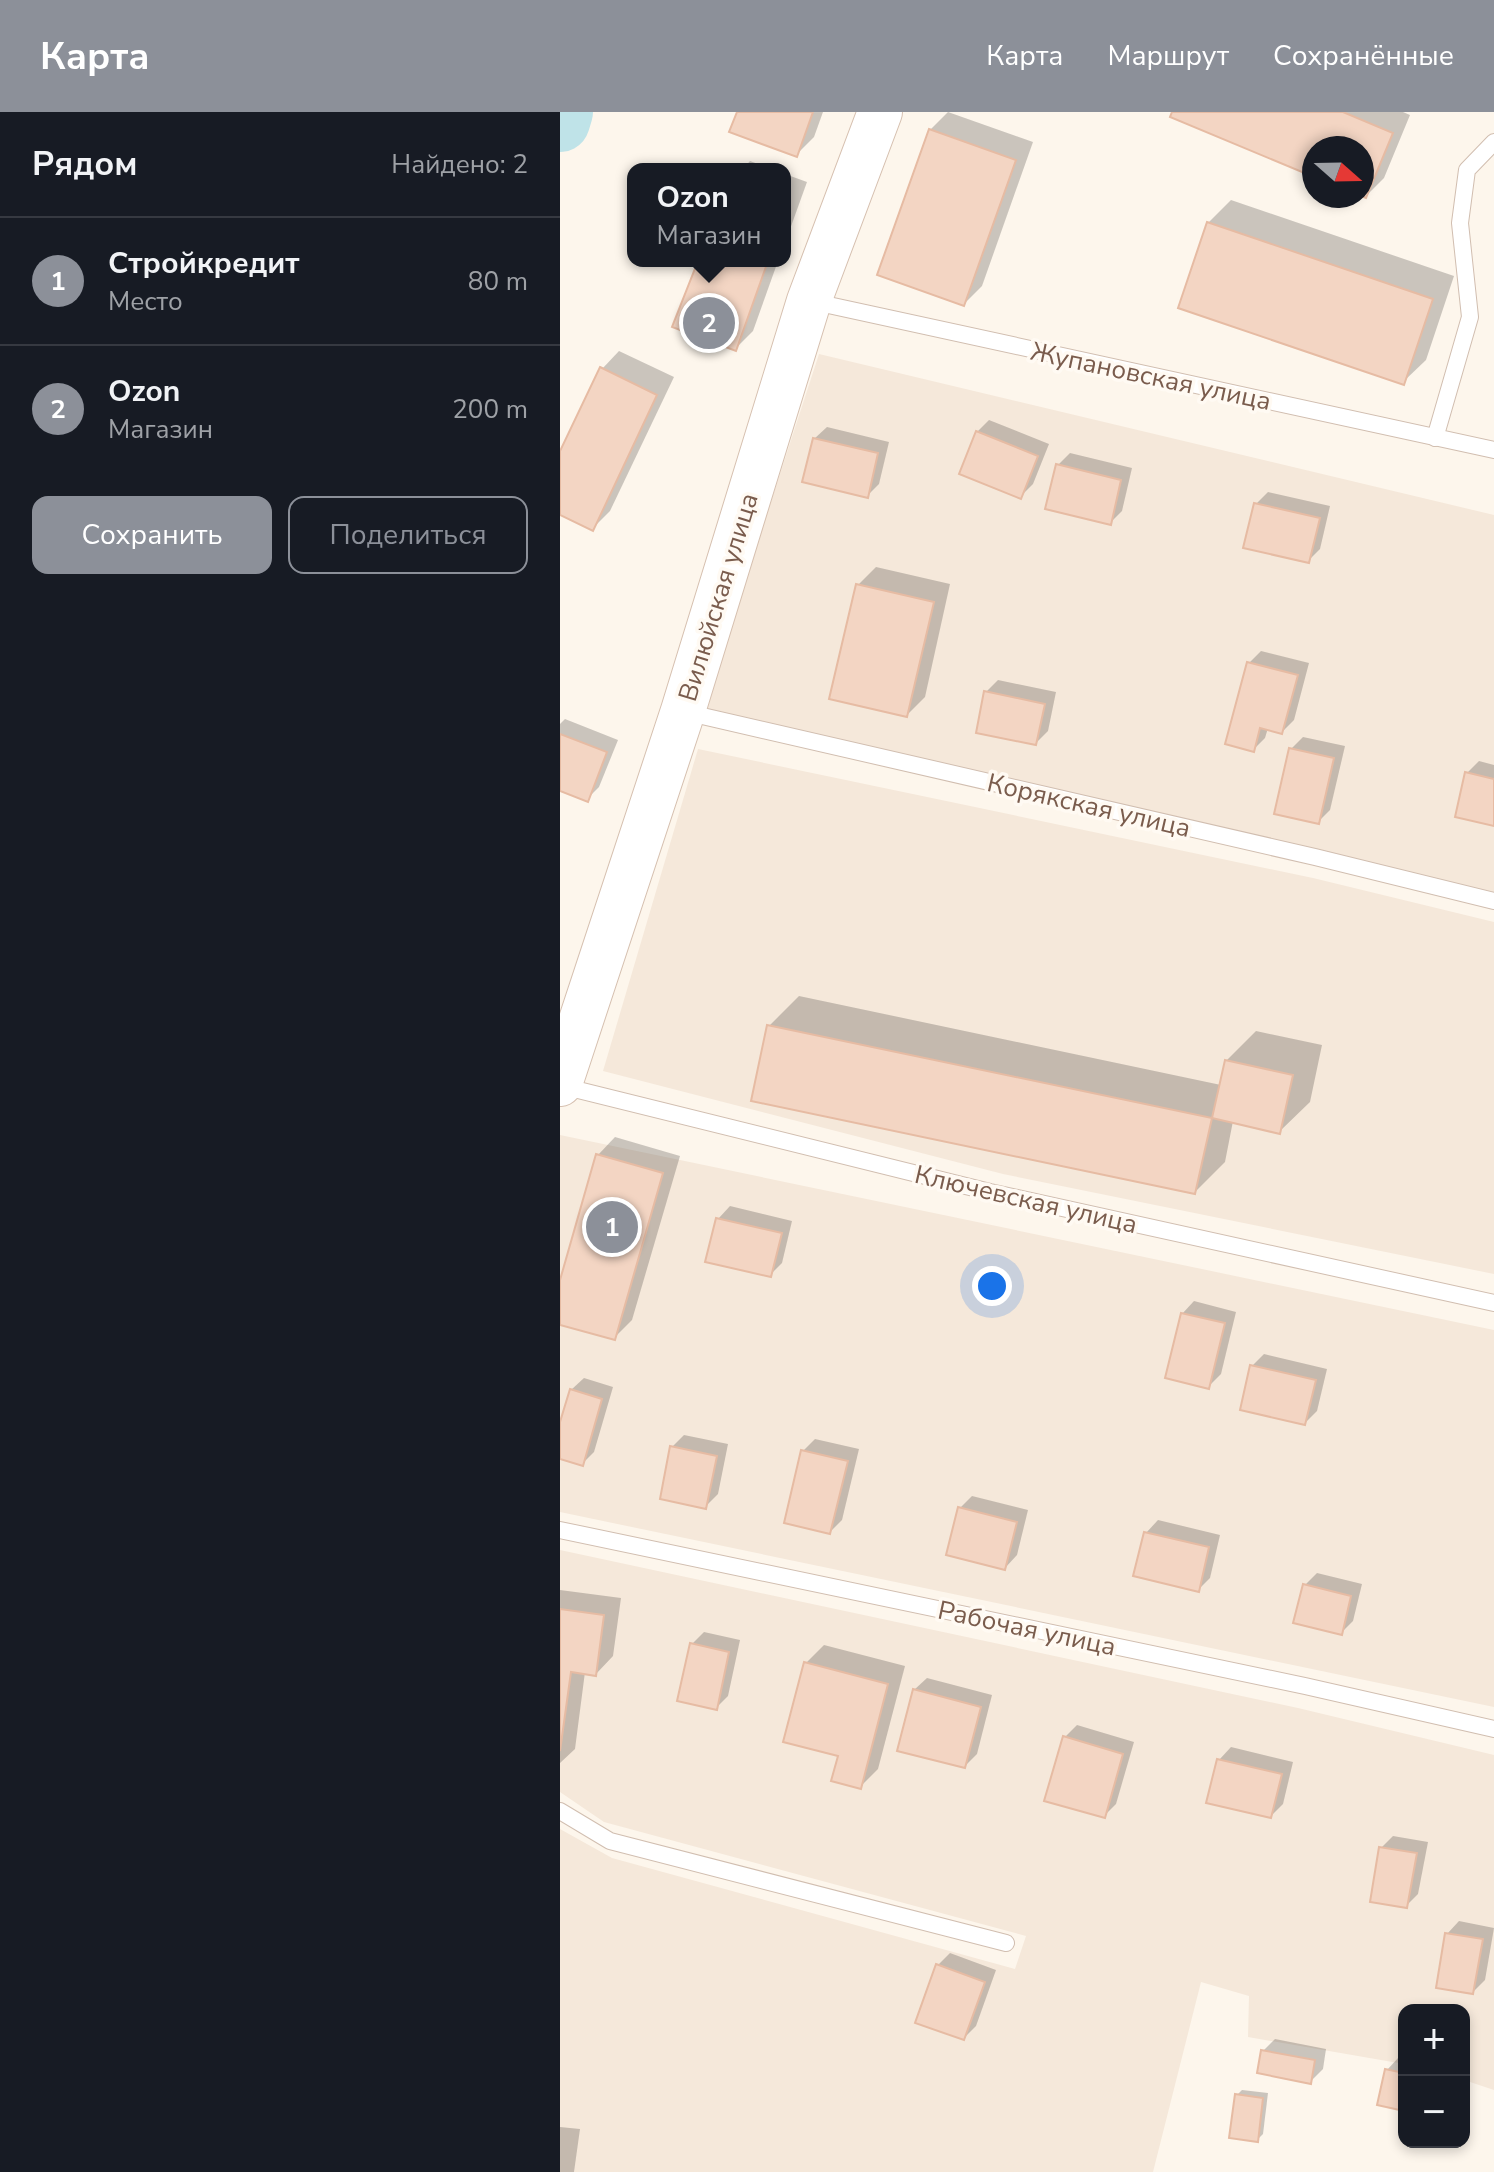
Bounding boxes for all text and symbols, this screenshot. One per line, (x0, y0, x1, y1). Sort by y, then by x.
text: Карта (40, 31, 150, 82)
text: Карта (986, 37, 1063, 75)
text: Маршрут (1107, 37, 1229, 75)
text: Сохранённые (1273, 37, 1454, 75)
north arrow (1302, 136, 1374, 208)
text: Рядом (32, 141, 138, 187)
text: Найдено: 2 (391, 147, 528, 182)
popup (627, 163, 791, 267)
text: Ozon (657, 177, 729, 218)
text: Магазин (657, 218, 761, 253)
text: Стройкредит (108, 243, 300, 284)
text: 1 (50, 264, 66, 299)
text: 80 m (468, 264, 528, 299)
text: Место (108, 284, 183, 319)
pin: 2 (683, 293, 735, 353)
street label: Жупановская улица (1028, 334, 1274, 419)
text: Ozon (108, 371, 180, 412)
text: 2 (50, 392, 66, 427)
text: 200 m (452, 392, 528, 427)
text: Магазин (108, 412, 213, 447)
street label: Вилюйская улица (670, 489, 767, 706)
button: Сохранить (32, 496, 272, 574)
button: Поделиться (288, 496, 528, 574)
street label: Корякская улица (984, 765, 1194, 846)
street label: Ключевская улица (911, 1157, 1141, 1242)
pin: 1 (586, 1197, 638, 1257)
your location (972, 1266, 1012, 1306)
street label: Рабочая улица (935, 1593, 1119, 1664)
map controls (1398, 2004, 1470, 2148)
button: + (1398, 2004, 1470, 2076)
button: − (1398, 2076, 1470, 2148)

